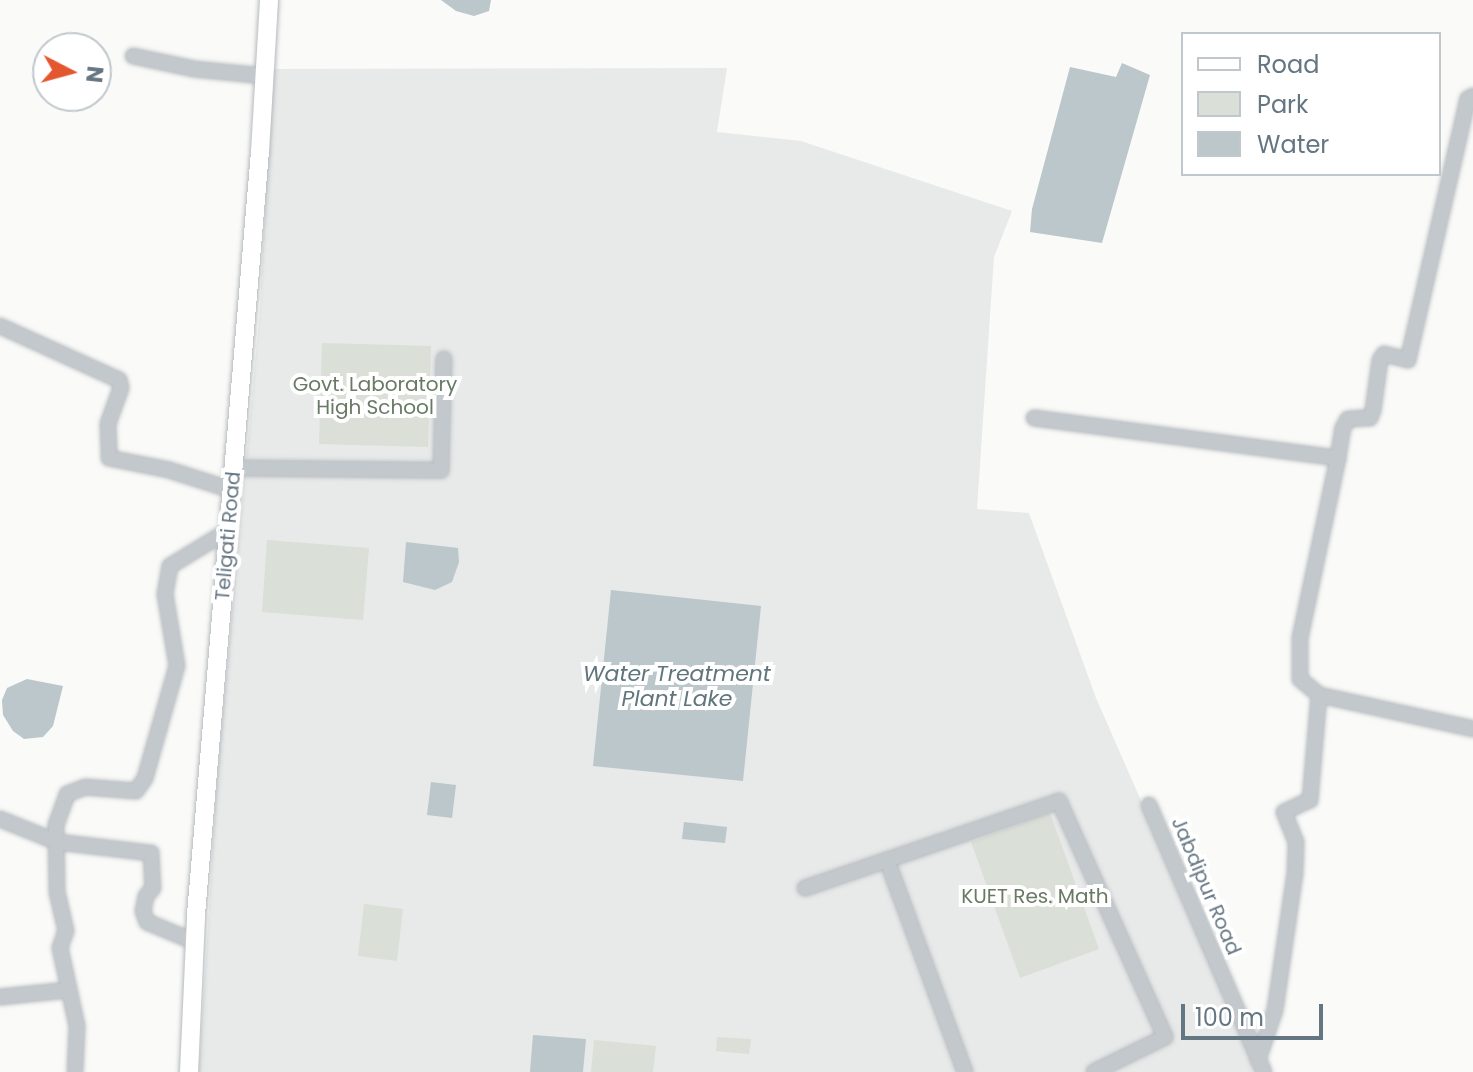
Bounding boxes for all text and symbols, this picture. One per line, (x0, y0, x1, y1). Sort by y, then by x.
north arrow (32, 32, 112, 112)
legend (1181, 32, 1441, 176)
text: Road (1257, 48, 1319, 81)
text: N (78, 64, 111, 84)
text: Park (1257, 88, 1308, 121)
text: Water (1257, 128, 1329, 161)
park label: Govt. Laboratory High School (293, 372, 457, 419)
street label: Teligati Road (210, 470, 246, 602)
water label: Water Treatment Plant Lake (583, 660, 771, 712)
street label: Jabdipur Road (1166, 814, 1246, 958)
park label: KUET Res. Math (961, 884, 1109, 908)
scale bar (1185, 988, 1327, 1038)
text: 100 m (1195, 1001, 1264, 1034)

